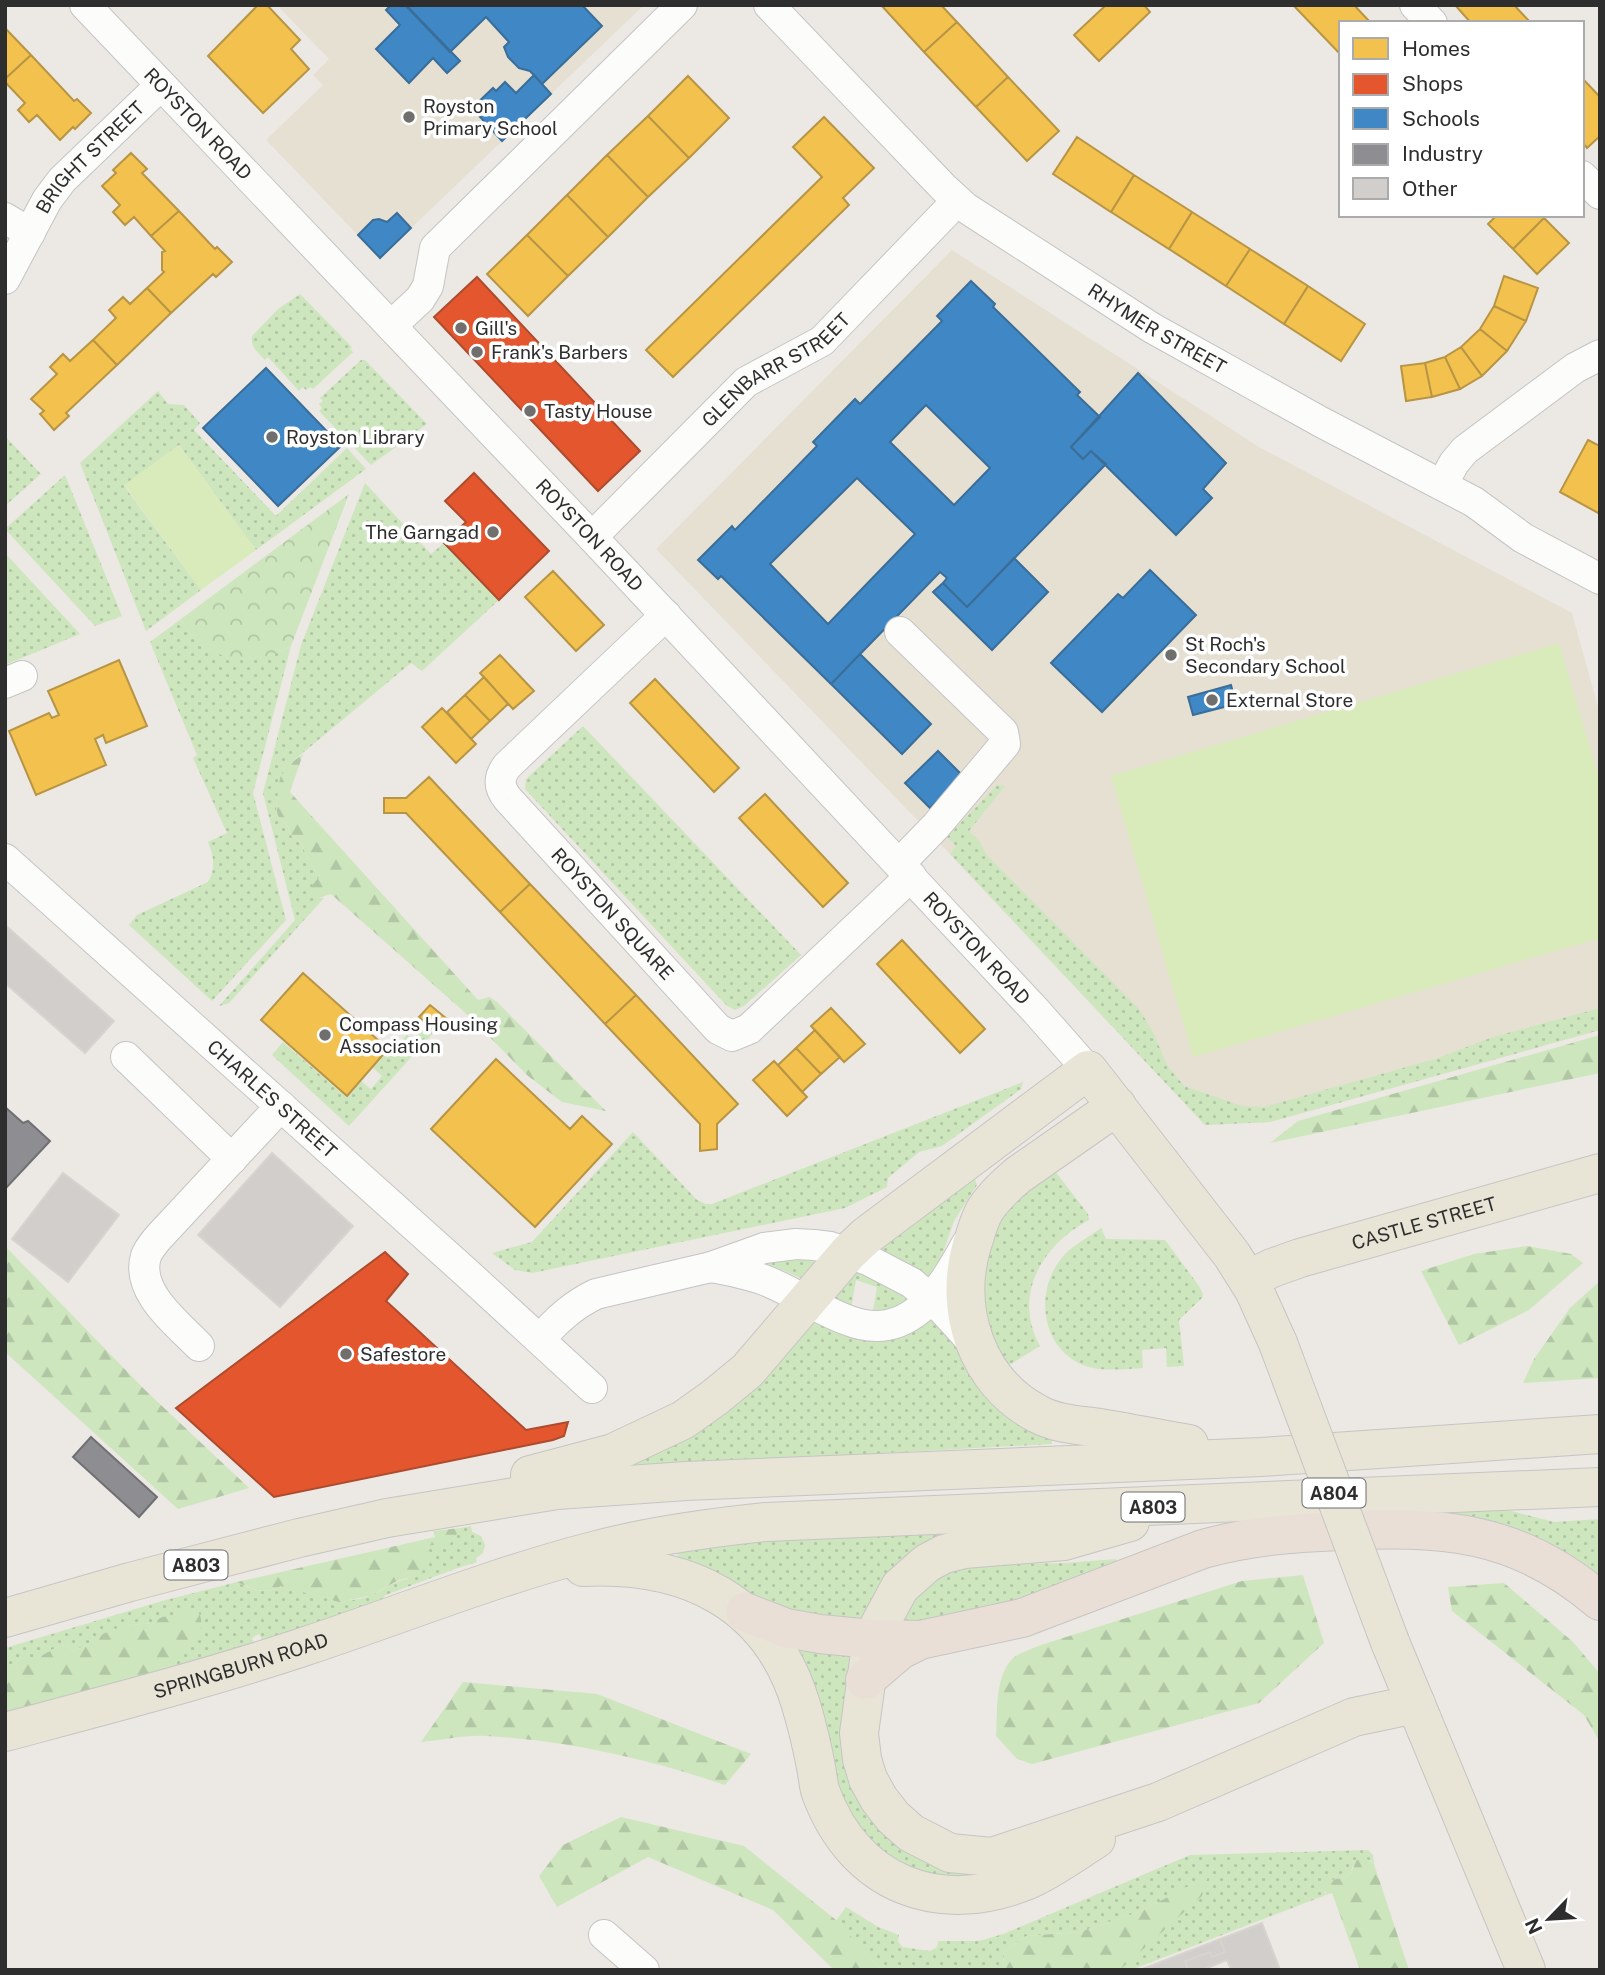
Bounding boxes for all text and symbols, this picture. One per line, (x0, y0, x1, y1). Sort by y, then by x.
legend (1339, 21, 1584, 217)
text: Homes (1402, 36, 1470, 61)
street label: ROYSTON ROAD (140, 63, 257, 184)
text: Shops (1402, 71, 1463, 96)
place label: Royston Primary School (423, 95, 558, 139)
street label: BRIGHT STREET (31, 96, 148, 217)
text: Schools (1402, 106, 1480, 131)
marker: Royston Primary School (401, 109, 417, 125)
text: Industry (1402, 141, 1483, 166)
text: Other (1402, 176, 1458, 201)
street label: RHYMER STREET (1084, 279, 1230, 378)
street label: GLENBARR STREET (697, 308, 854, 431)
place label: Gill's (475, 317, 517, 339)
marker: Gill's (453, 320, 469, 336)
place label: Frank's Barbers (491, 341, 628, 363)
marker: Frank's Barbers (469, 344, 485, 360)
place label: Tasty House (544, 400, 653, 422)
marker: Tasty House (522, 403, 538, 419)
place label: Royston Library (286, 426, 425, 448)
marker: Royston Library (264, 429, 280, 445)
street label: ROYSTON ROAD (532, 474, 648, 596)
place label: The Garngad (365, 521, 479, 543)
marker: The Garngad (485, 524, 501, 540)
place label: St Roch's Secondary School (1185, 633, 1346, 677)
marker: St Roch's Secondary School (1163, 647, 1179, 663)
place label: External Store (1226, 689, 1353, 711)
marker: External Store (1204, 692, 1220, 708)
street label: ROYSTON SQUARE (547, 843, 678, 984)
street label: ROYSTON ROAD (919, 887, 1035, 1009)
place label: Compass Housing Association (339, 1013, 498, 1057)
marker: Compass Housing Association (317, 1027, 333, 1043)
street label: CHARLES STREET (203, 1035, 341, 1162)
street label: CASTLE STREET (1349, 1192, 1499, 1254)
place label: Safestore (360, 1343, 446, 1365)
marker: Safestore (338, 1346, 354, 1362)
road number: A804 (1302, 1478, 1366, 1508)
road number: A803 (1122, 1492, 1184, 1522)
road number: A803 (164, 1550, 228, 1580)
street label: SPRINGBURN ROAD (151, 1628, 331, 1703)
north arrow (1514, 1884, 1584, 1954)
text: N (1520, 1915, 1547, 1938)

